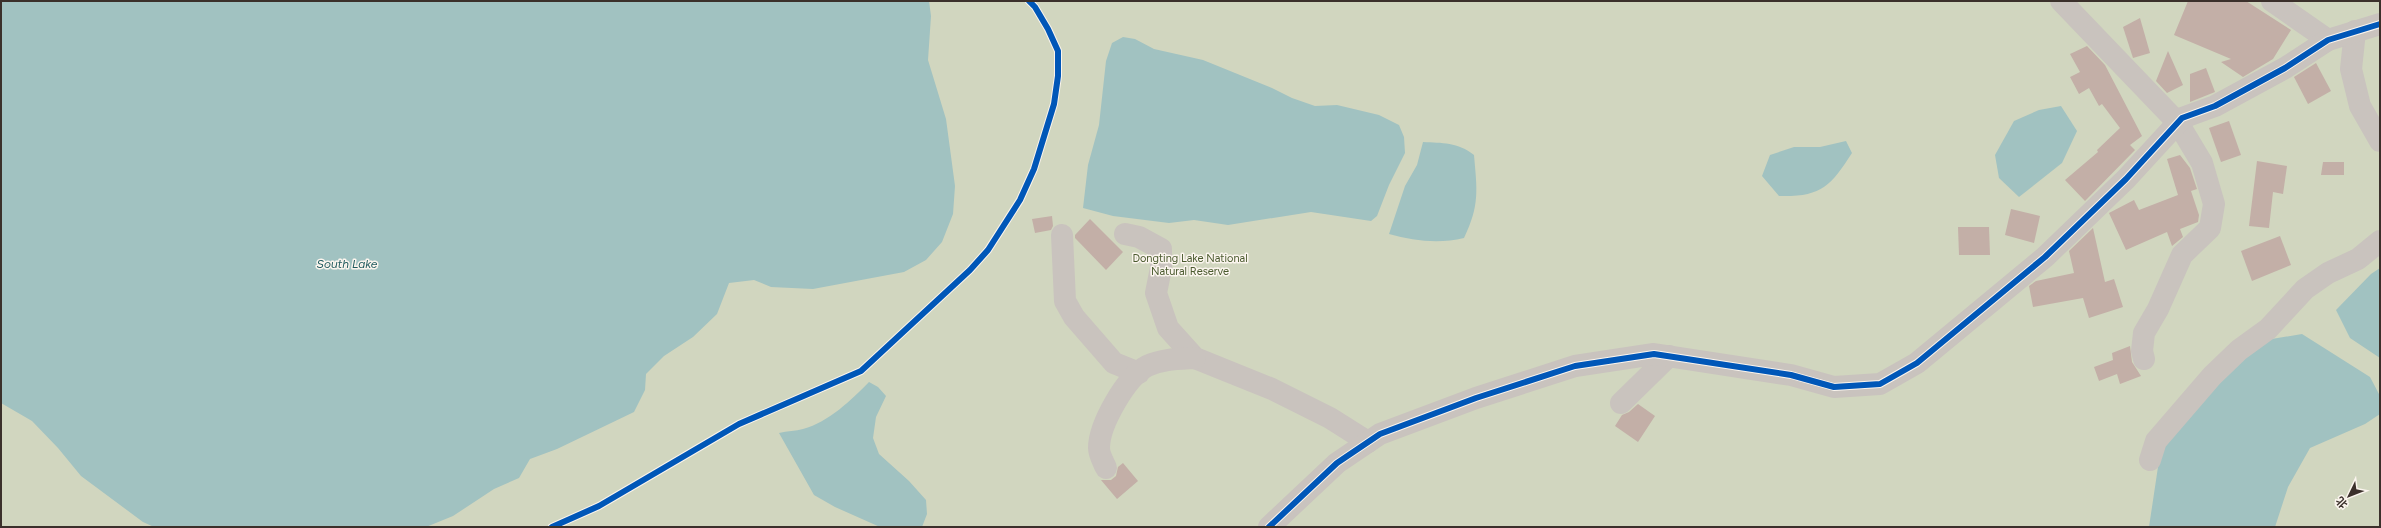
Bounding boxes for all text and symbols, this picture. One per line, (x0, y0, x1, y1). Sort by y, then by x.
park label: Dongting Lake National Natural Reserve (1132, 252, 1248, 278)
water label: South Lake (317, 257, 378, 271)
north arrow (2329, 476, 2369, 516)
text: 北 (2334, 494, 2351, 511)

